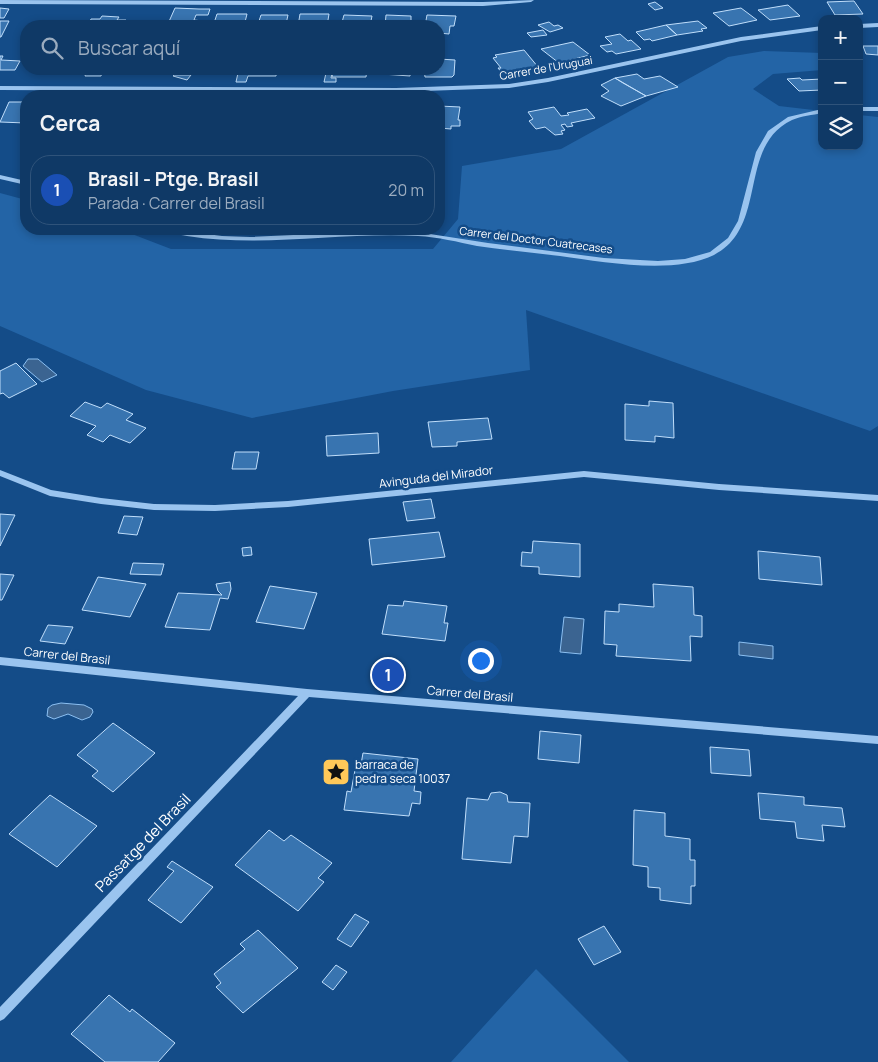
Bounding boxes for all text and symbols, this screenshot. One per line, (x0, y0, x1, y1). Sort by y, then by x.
map controls (818, 15, 863, 150)
button: + (818, 15, 863, 60)
search box (20, 20, 445, 75)
icon: search (38, 34, 66, 62)
text: Buscar aquí (78, 35, 180, 61)
street label: Carrer de l'Uruguai (498, 52, 594, 83)
button: − (818, 60, 863, 105)
button: layers (818, 105, 863, 150)
text: Cerca (40, 109, 100, 137)
text: Brasil - Ptge. Brasil (88, 166, 259, 192)
text: 1 (53, 179, 61, 201)
text: 20 m (388, 179, 424, 201)
text: Parada · Carrer del Brasil (88, 192, 265, 214)
street label: Carrer del Doctor Cuatrecases (459, 223, 614, 256)
street label: Avinguda del Mirador (378, 461, 495, 492)
street label: Carrer del Brasil (23, 643, 111, 668)
your location (468, 648, 494, 674)
pin: 1 (372, 656, 404, 694)
street label: Carrer del Brasil (426, 681, 514, 706)
place label: barraca de pedra seca 10037 (355, 756, 450, 787)
place icon: barraca de pedra seca 10037 (321, 757, 351, 787)
street label: Passatge del Brasil (90, 789, 195, 897)

